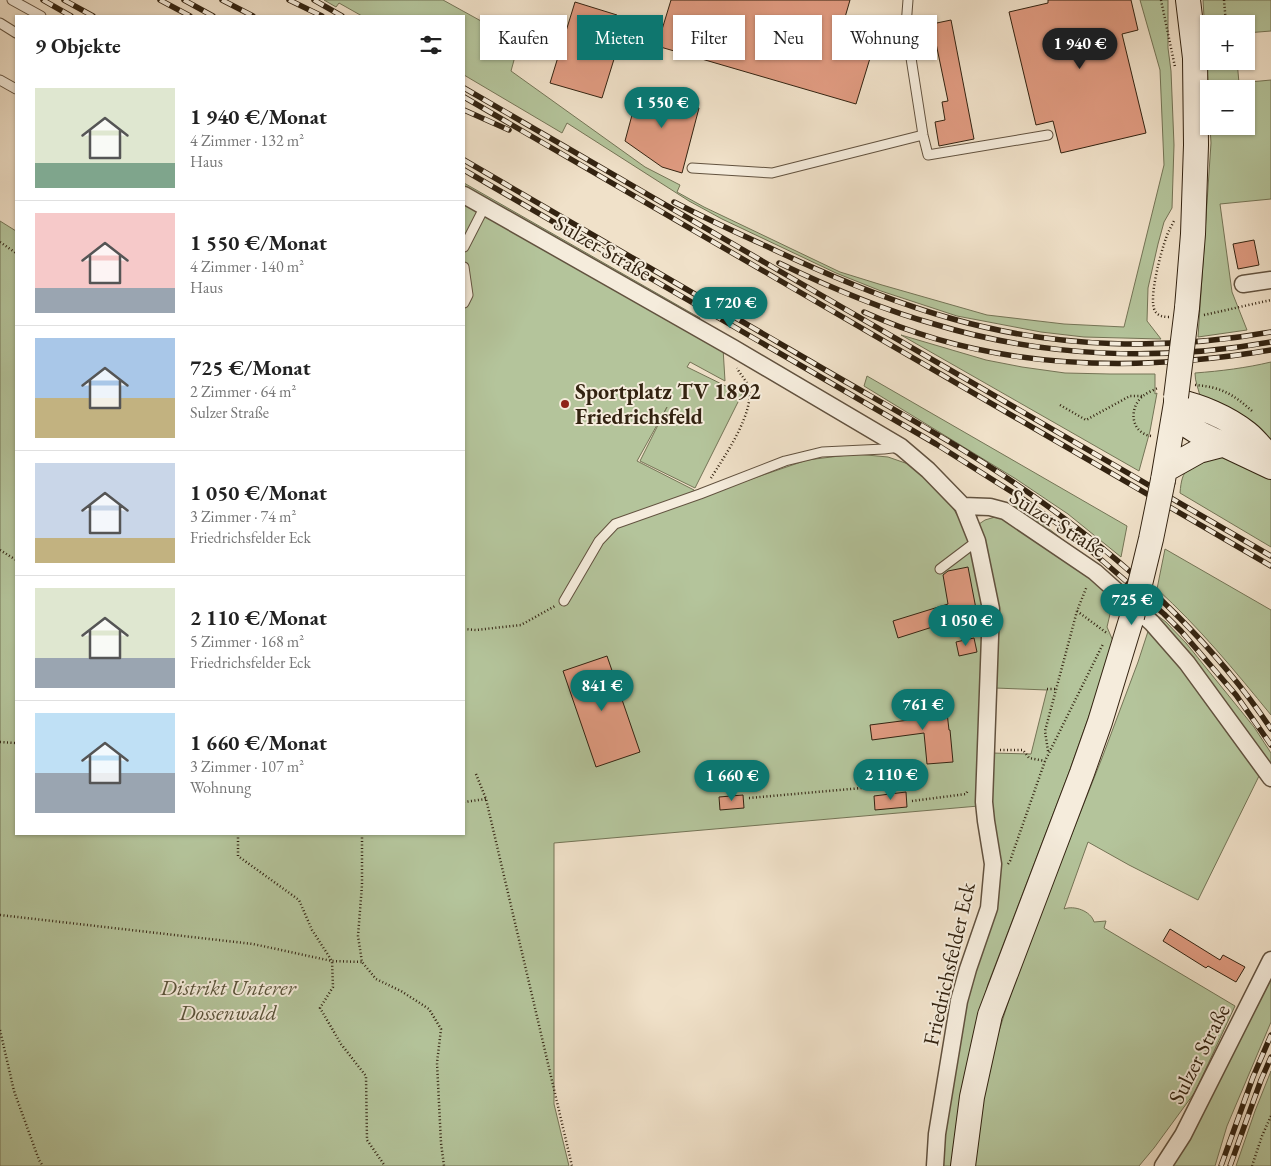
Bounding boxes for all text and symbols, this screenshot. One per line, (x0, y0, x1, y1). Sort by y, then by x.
chip: Kaufen (480, 15, 567, 60)
chip: Mieten (577, 15, 663, 60)
chip: Filter (673, 15, 745, 60)
chip: Neu (755, 15, 822, 60)
chip: Wohnung (832, 15, 937, 60)
map controls (1200, 15, 1255, 135)
button: + (1200, 15, 1255, 70)
pin: 1 940 € (1034, 28, 1126, 70)
icon: filters (417, 31, 445, 59)
text: 9 Objekte (35, 32, 121, 59)
text: 1 940 € (1053, 33, 1107, 54)
button: − (1200, 80, 1255, 135)
pin: 1 550 € (616, 86, 708, 129)
text: 1 550 € (635, 92, 689, 113)
text: 1 940 €/Monat (190, 103, 327, 130)
icon: home (75, 108, 135, 168)
text: 4 Zimmer · 132 m² (190, 130, 304, 151)
text: Haus (190, 151, 223, 172)
street label: Sulzer Straße (549, 208, 658, 288)
text: 1 550 €/Monat (190, 229, 327, 256)
icon: home (75, 233, 135, 293)
text: 4 Zimmer · 140 m² (190, 256, 304, 277)
text: Haus (190, 277, 223, 298)
pin: 1 720 € (684, 286, 776, 329)
text: 1 720 € (703, 292, 757, 313)
text: 725 €/Monat (190, 354, 311, 381)
icon: home (75, 358, 135, 418)
place label: Sportplatz TV 1892 Friedrichsfeld (575, 377, 761, 431)
text: 2 Zimmer · 64 m² (190, 381, 296, 402)
marker: Sportplatz TV 1892 Friedrichsfeld (559, 398, 571, 410)
text: Sulzer Straße (190, 402, 269, 423)
text: 1 050 €/Monat (190, 479, 327, 506)
street label: Sulzer Straße (1004, 482, 1112, 564)
icon: home (75, 483, 135, 543)
text: 3 Zimmer · 74 m² (190, 506, 296, 527)
text: Friedrichsfelder Eck (190, 527, 311, 548)
pin: 725 € (1097, 584, 1167, 626)
text: 725 € (1112, 589, 1153, 610)
text: 2 110 €/Monat (190, 604, 327, 631)
pin: 1 050 € (920, 604, 1012, 647)
icon: home (75, 608, 135, 668)
text: 1 050 € (939, 610, 993, 631)
text: 5 Zimmer · 168 m² (190, 631, 304, 652)
text: Friedrichsfelder Eck (190, 652, 311, 673)
pin: 841 € (567, 670, 637, 712)
text: 841 € (582, 675, 623, 696)
pin: 761 € (888, 688, 958, 731)
text: 761 € (903, 694, 944, 715)
text: 1 660 €/Monat (190, 729, 327, 756)
icon: home (75, 733, 135, 793)
text: 3 Zimmer · 107 m² (190, 756, 304, 777)
pin: 2 110 € (845, 758, 937, 801)
pin: 1 660 € (686, 760, 778, 802)
text: 2 110 € (864, 764, 918, 785)
text: 1 660 € (705, 765, 759, 786)
text: Wohnung (190, 777, 251, 798)
street label: Friedrichsfelder Eck (916, 879, 982, 1048)
park label: Distrikt Unterer Dossenwald (159, 973, 298, 1027)
street label: Sulzer Straße (1161, 999, 1237, 1109)

